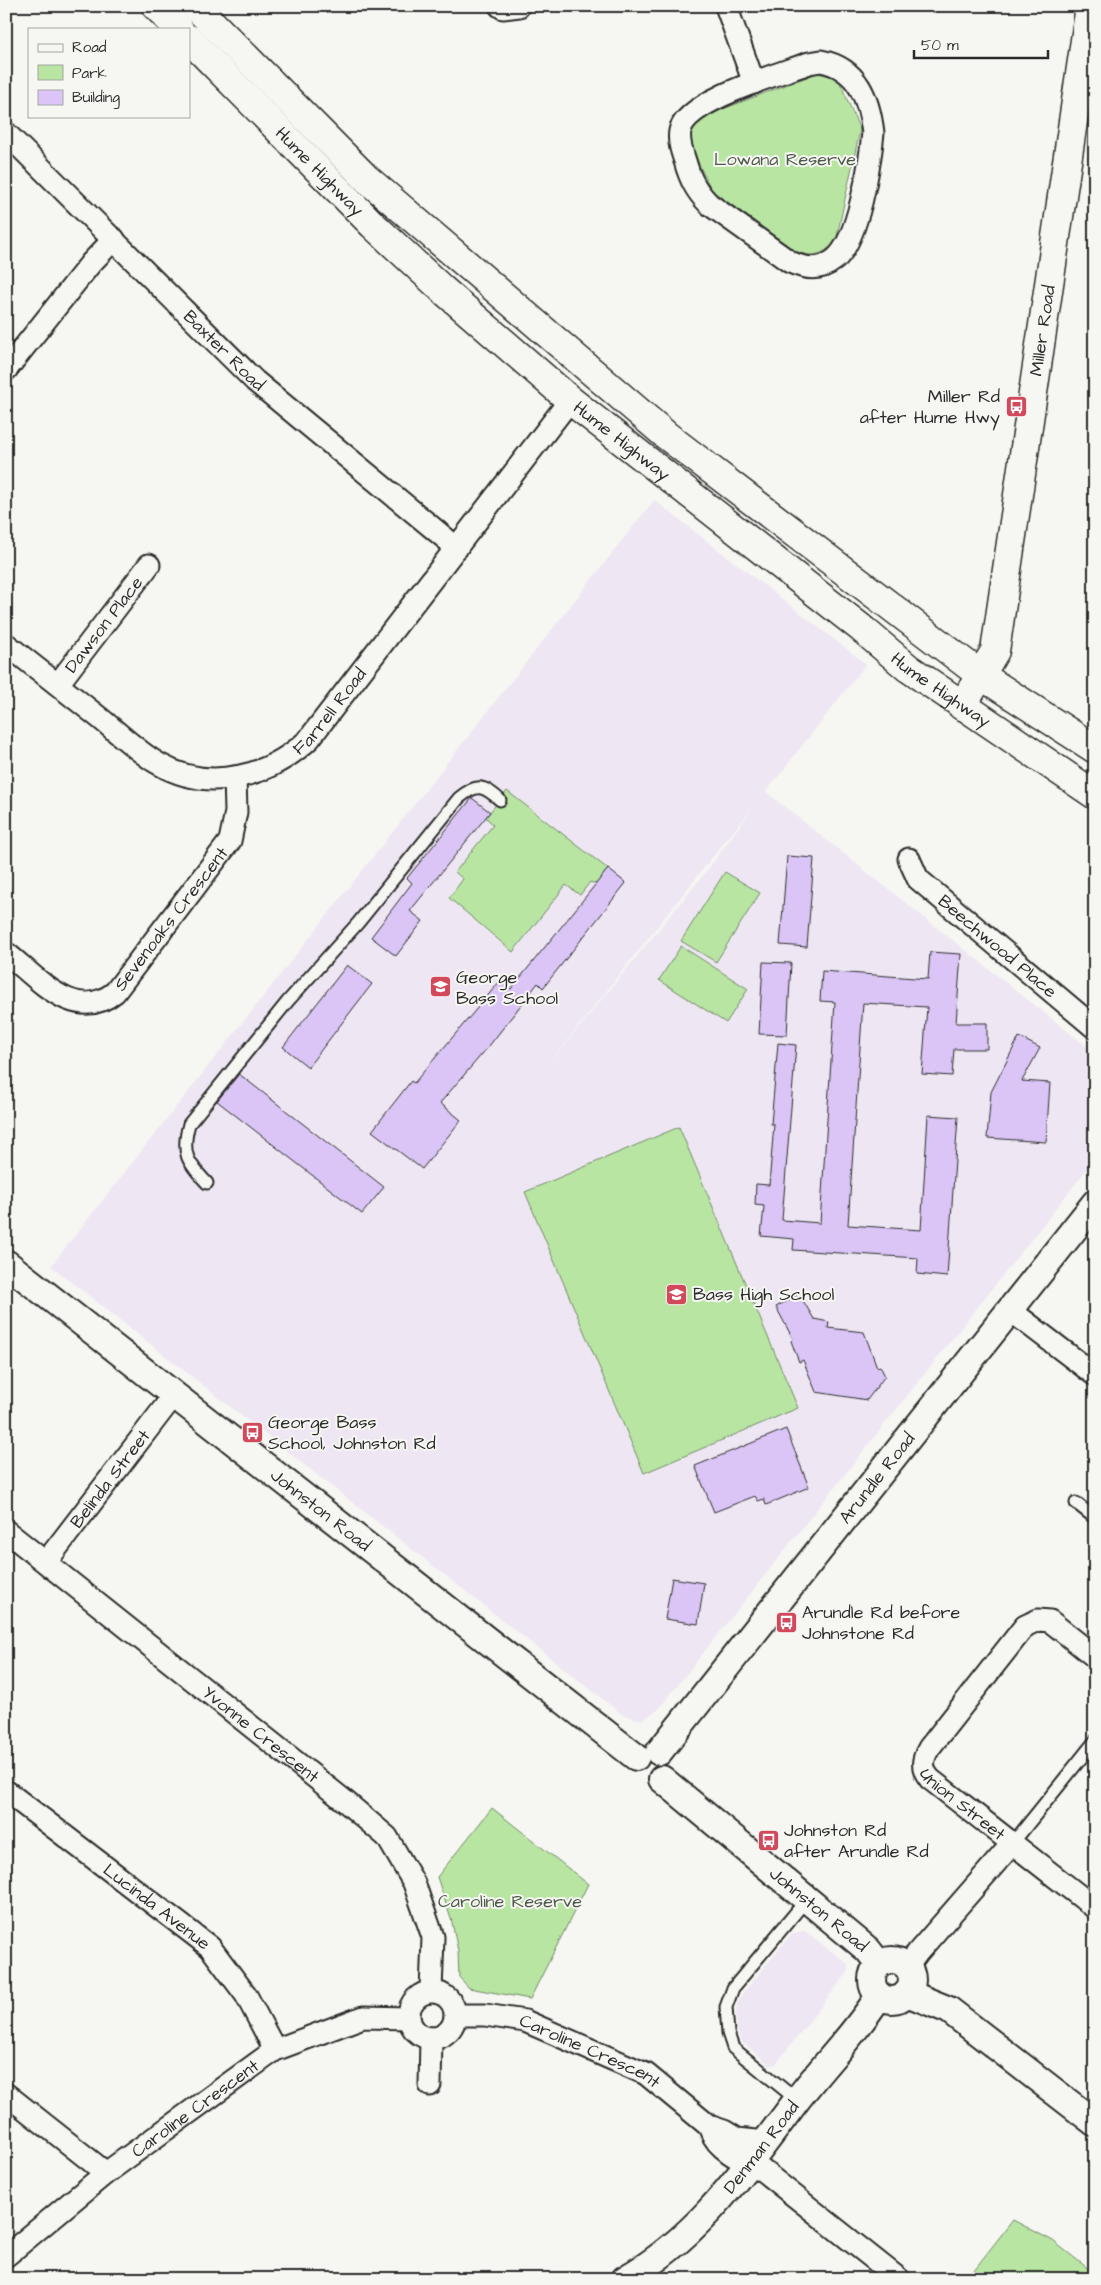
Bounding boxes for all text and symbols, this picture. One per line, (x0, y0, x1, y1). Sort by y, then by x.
legend (28, 28, 190, 118)
scale bar (914, 28, 1047, 60)
text: 50 m (921, 35, 959, 56)
text: Road (72, 37, 107, 58)
text: Park (72, 63, 107, 84)
text: Building (72, 87, 120, 109)
street label: Hume Highway (270, 121, 370, 222)
park label: Lowana Reserve (714, 147, 856, 172)
street label: Miller Road (1023, 283, 1061, 378)
street label: Baxter Road (178, 304, 270, 397)
place label: Miller Rd after Hume Hwy (860, 384, 1000, 431)
bus stop icon: Miller Rd after Hume Hwy (1004, 394, 1028, 418)
street label: Hume Highway (568, 395, 675, 487)
street label: Dawson Place (59, 571, 149, 678)
street label: Hume Highway (886, 646, 996, 734)
street label: Farrell Road (287, 662, 372, 761)
street label: Sevenoaks Crescent (108, 841, 234, 996)
street label: Beechwood Place (933, 889, 1063, 1004)
place label: George Bass School (456, 965, 558, 1011)
school or university icon: George Bass School (428, 975, 452, 999)
school or university icon: Bass High School (665, 1282, 689, 1306)
place label: Bass High School (693, 1282, 834, 1308)
place label: George Bass School, Johnston Rd (268, 1410, 436, 1456)
bus stop icon: George Bass School, Johnston Rd (240, 1420, 264, 1444)
street label: Belinda Street (64, 1424, 156, 1533)
street label: Arundle Road (833, 1427, 921, 1529)
street label: Johnston Road (265, 1462, 376, 1557)
place label: Arundle Rd before Johnstone Rd (802, 1600, 960, 1646)
bus stop icon: Arundle Rd before Johnstone Rd (774, 1610, 798, 1634)
street label: Yvonne Crescent (197, 1680, 325, 1789)
street label: Union Street (913, 1764, 1011, 1847)
place label: Johnston Rd after Arundle Rd (784, 1818, 929, 1864)
bus stop icon: Johnston Rd after Arundle Rd (756, 1828, 780, 1852)
street label: Lucinda Avenue (98, 1857, 216, 1956)
street label: Johnston Road (764, 1861, 874, 1958)
park label: Caroline Reserve (438, 1889, 582, 1914)
street label: Caroline Crescent (516, 2008, 667, 2094)
street label: Caroline Crescent (126, 2053, 265, 2163)
street label: Denman Road (717, 2095, 805, 2199)

